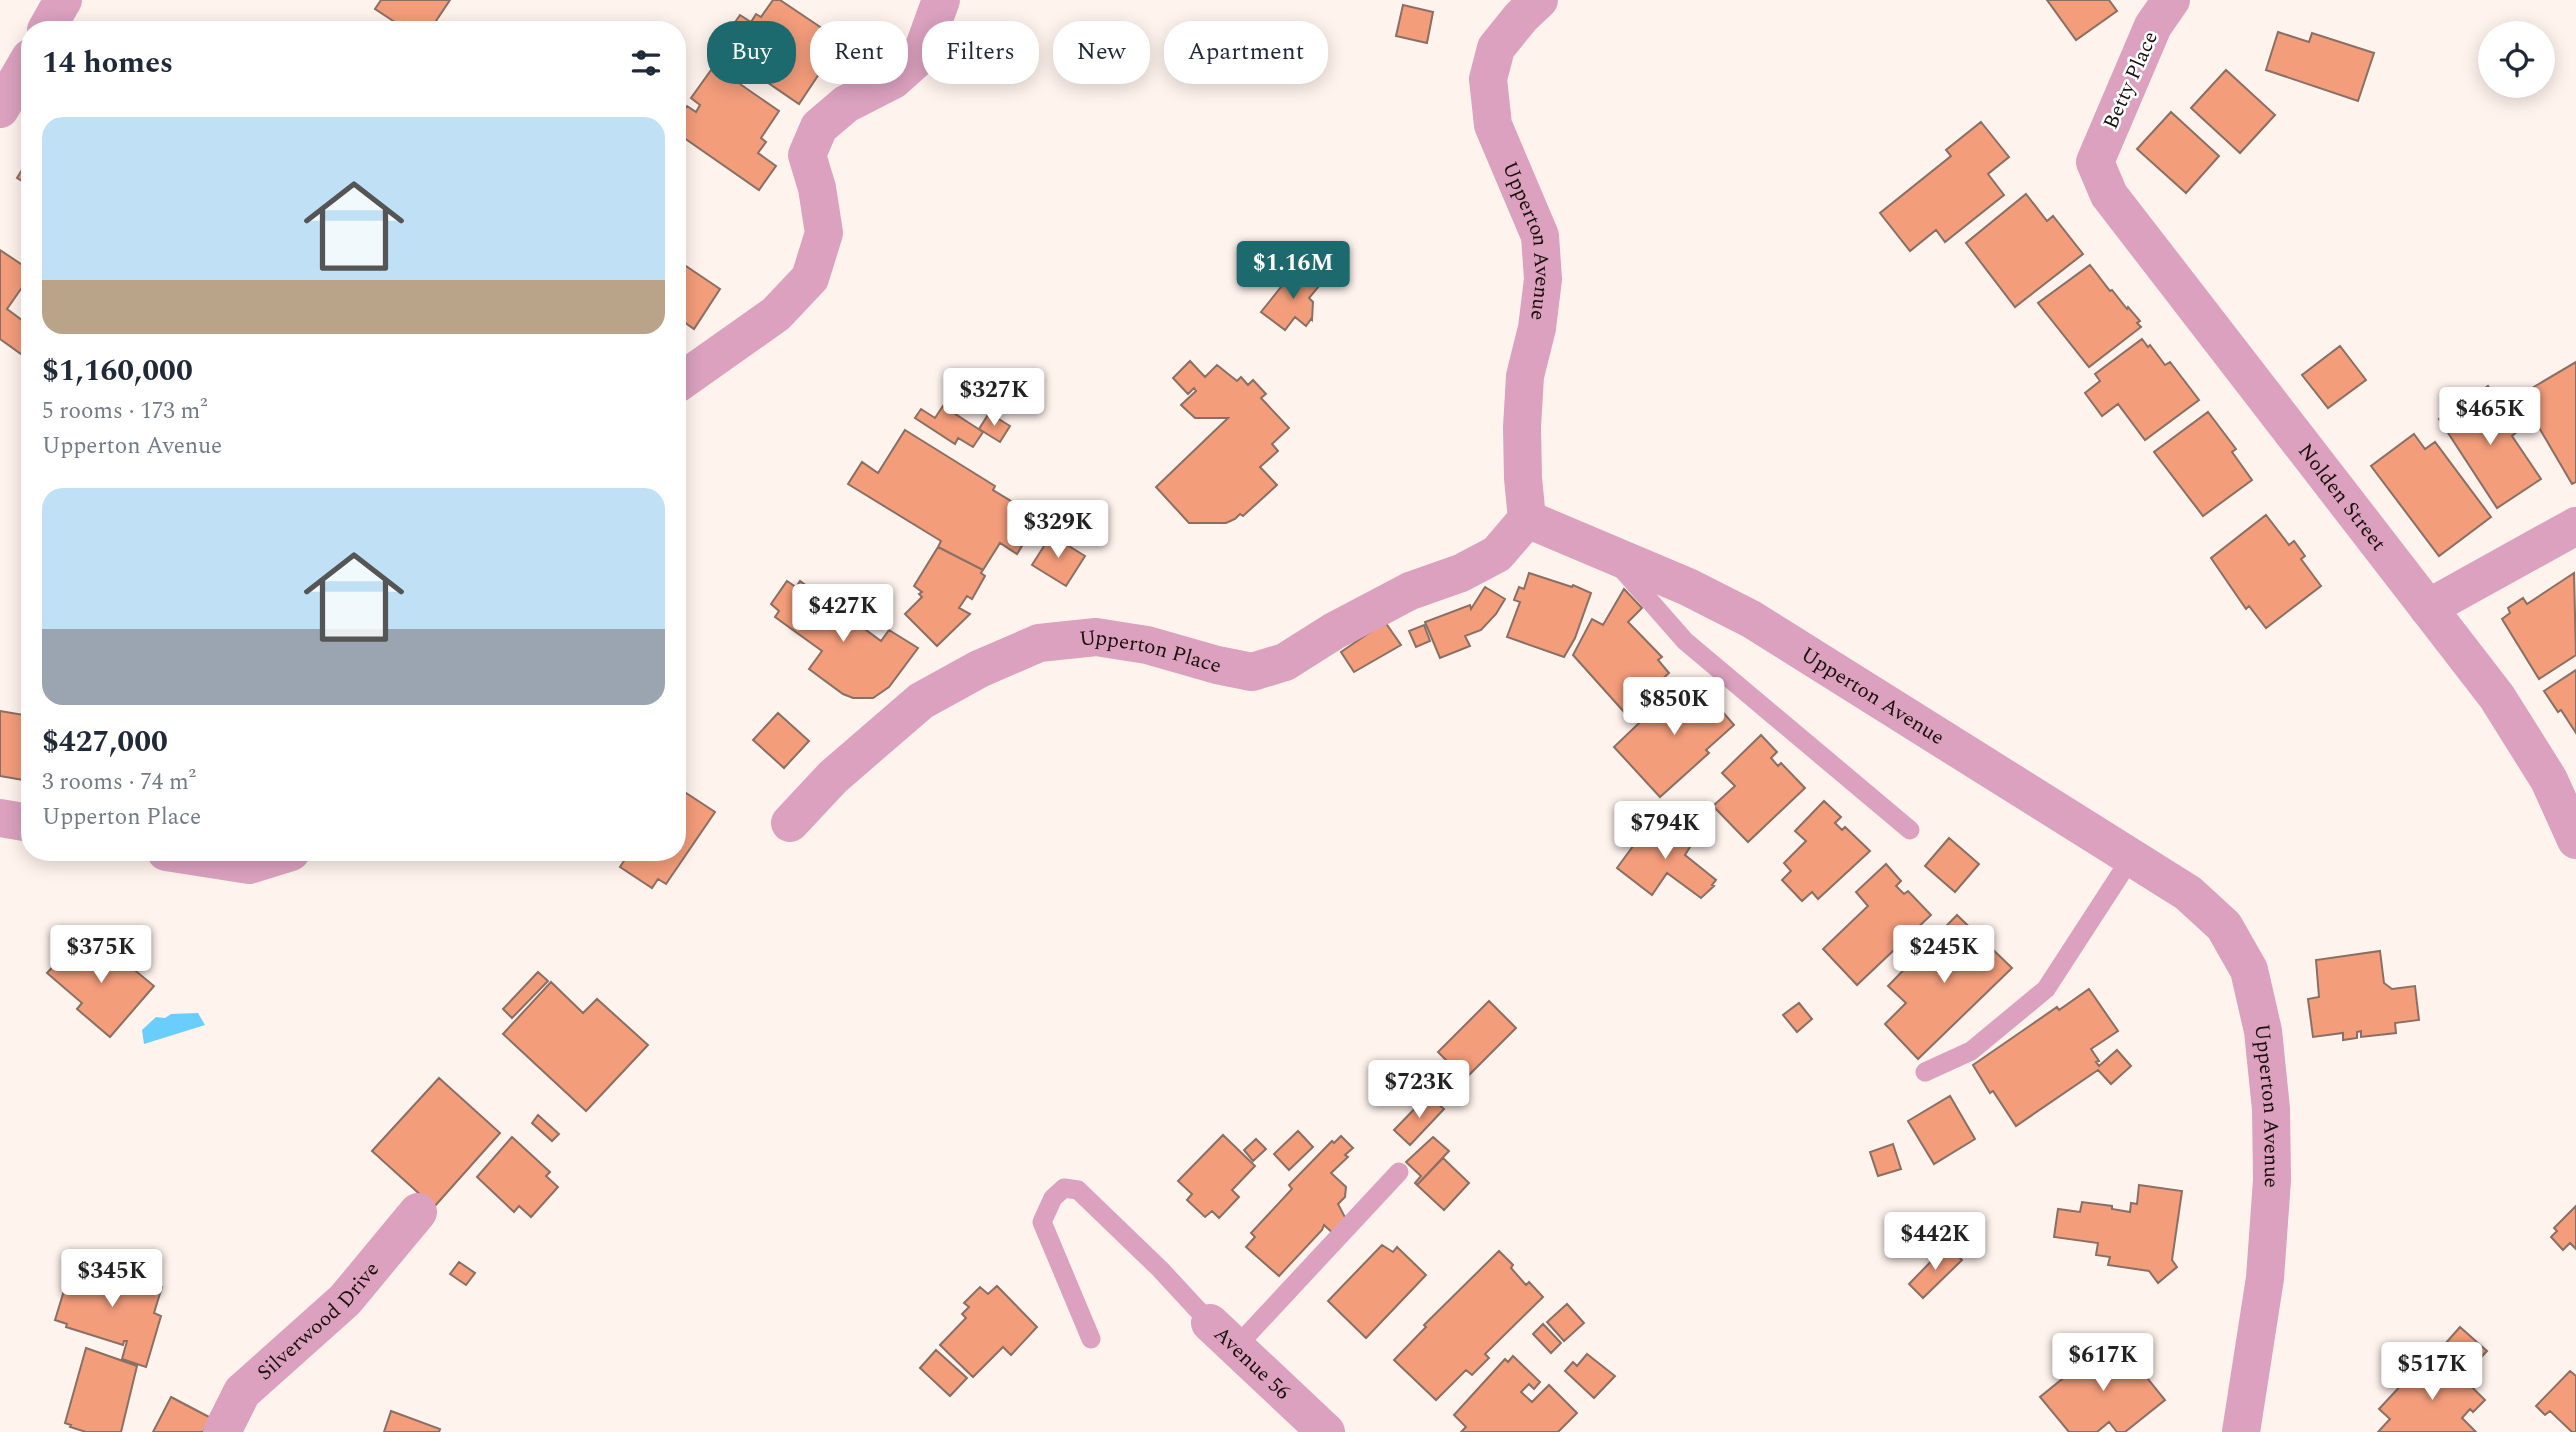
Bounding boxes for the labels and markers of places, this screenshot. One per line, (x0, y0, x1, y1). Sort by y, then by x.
pin: $1.16M (1236, 242, 1350, 301)
pin: $327K (945, 368, 1043, 428)
pin: $465K (2441, 388, 2539, 447)
pin: $329K (1009, 500, 1107, 560)
pin: $427K (794, 584, 892, 644)
pin: $850K (1625, 678, 1723, 737)
pin: $794K (1616, 802, 1714, 861)
pin: $375K (52, 926, 150, 985)
pin: $245K (1895, 926, 1993, 985)
pin: $723K (1370, 1060, 1468, 1120)
pin: $442K (1886, 1212, 1984, 1272)
pin: $345K (63, 1250, 161, 1309)
pin: $617K (2054, 1334, 2152, 1393)
pin: $517K (2383, 1342, 2481, 1402)

